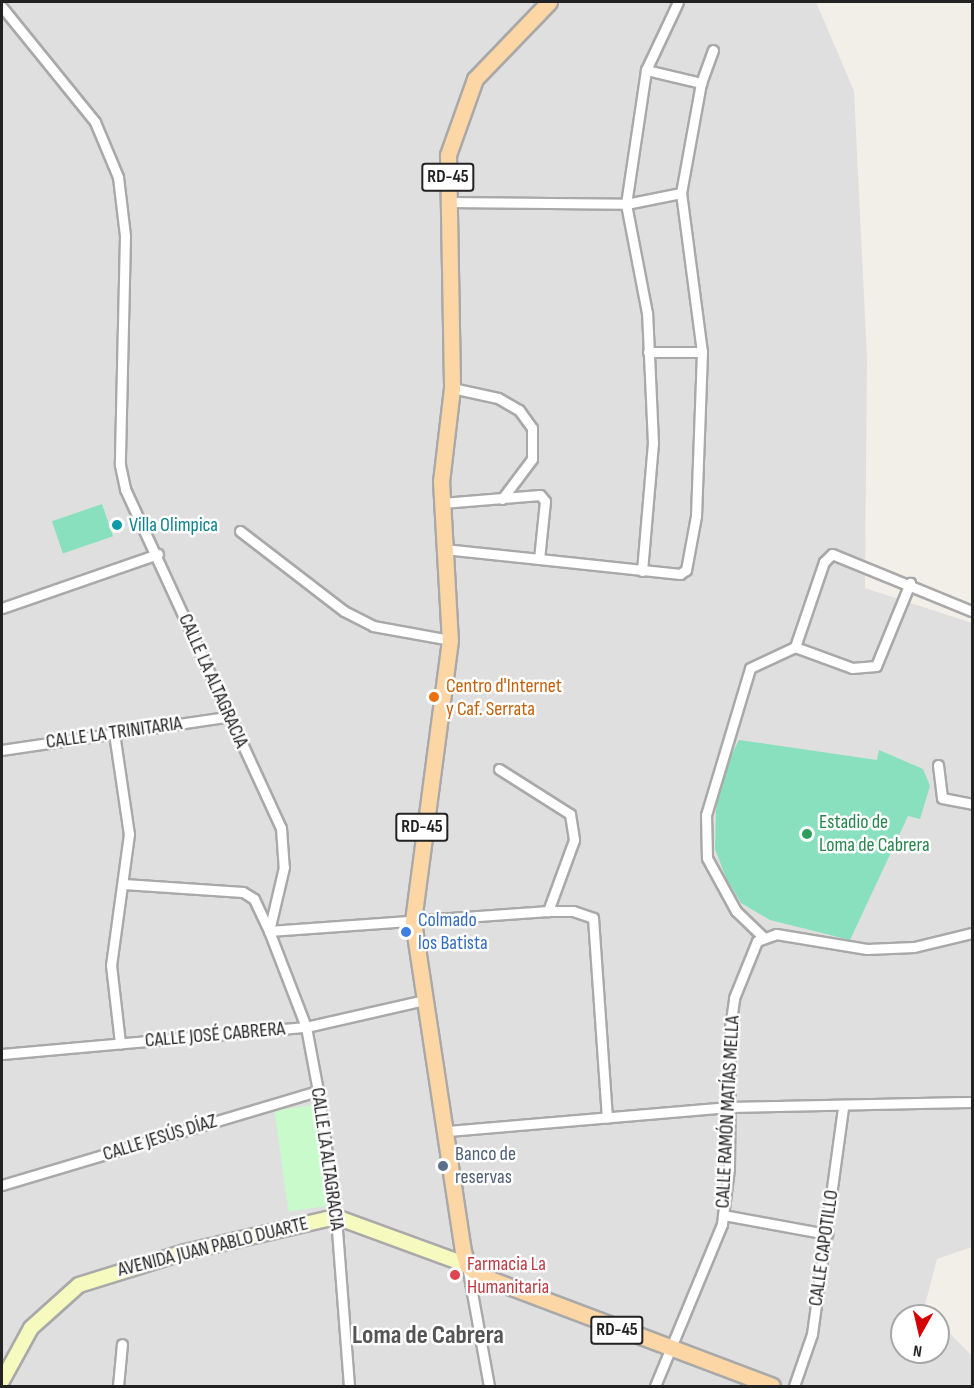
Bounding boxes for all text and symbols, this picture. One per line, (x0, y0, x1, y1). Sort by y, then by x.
road number: RD-45 (421, 162, 475, 192)
place label: Villa Olimpica (129, 513, 218, 537)
marker: Villa Olimpica (110, 518, 124, 532)
street label: CALLE LA ALTAGRACIA (173, 610, 253, 752)
place label: Centro d'Internet y Caf. Serrata (446, 674, 562, 721)
marker: Centro d'Internet y Caf. Serrata (427, 690, 441, 704)
street label: CALLE LA TRINITARIA (44, 712, 184, 754)
place label: Estadio de Loma de Cabrera (819, 810, 930, 857)
road number: RD-45 (395, 812, 449, 842)
marker: Estadio de Loma de Cabrera (800, 827, 814, 841)
place label: Colmado los Batista (418, 909, 488, 956)
marker: Colmado los Batista (399, 925, 413, 939)
street label: CALLE RAMÓN MATÍAS MELLA (711, 1015, 745, 1209)
street label: CALLE JOSÉ CABRERA (144, 1017, 286, 1053)
street label: CALLE LA ALTAGRACIA (305, 1086, 349, 1232)
street label: CALLE JESÚS DÍAZ (100, 1109, 220, 1167)
place label: Banco de reservas (455, 1142, 516, 1189)
marker: Banco de reservas (436, 1159, 450, 1173)
street label: CALLE CAPOTILLO (804, 1188, 844, 1308)
street label: AVENIDA JUAN PABLO DUARTE (115, 1212, 311, 1282)
place label: Farmacia La Humanitaria (467, 1252, 549, 1299)
marker: Farmacia La Humanitaria (448, 1268, 462, 1282)
north arrow (890, 1304, 950, 1364)
road number: RD-45 (590, 1315, 644, 1345)
district label: Loma de Cabrera (352, 1320, 504, 1352)
text: N (912, 1340, 923, 1360)

